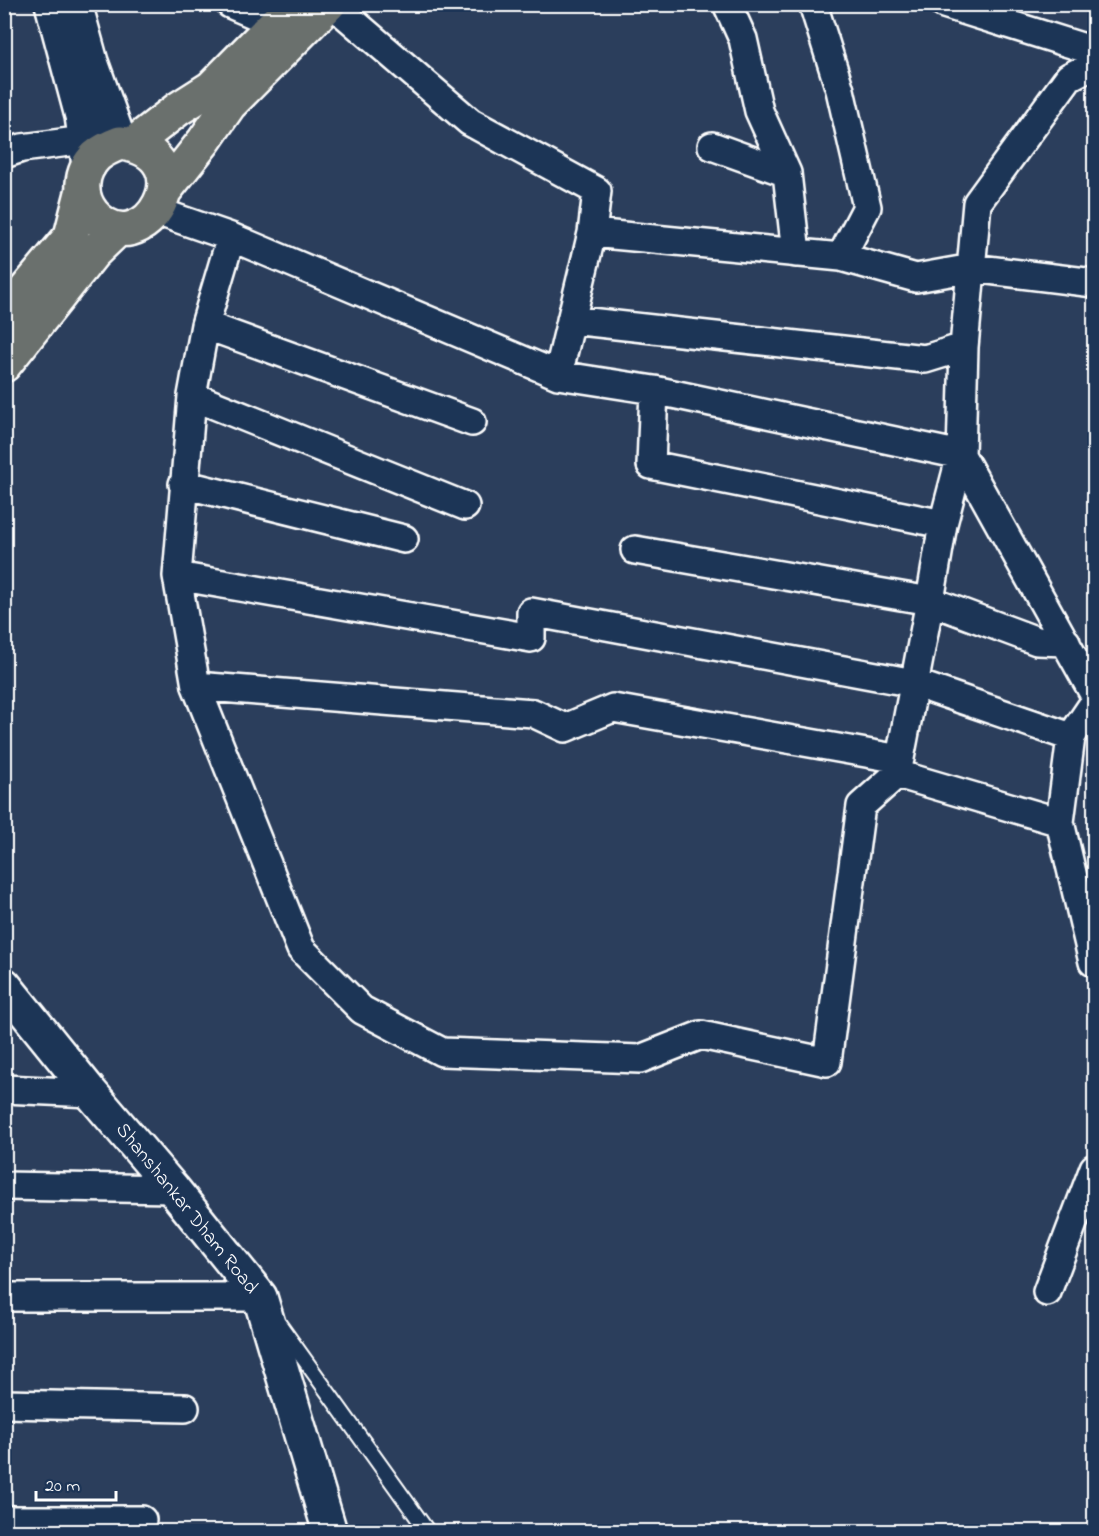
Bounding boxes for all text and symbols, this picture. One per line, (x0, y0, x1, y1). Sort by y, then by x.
street label: Shanshankar Dham Road (108, 1117, 264, 1301)
scale bar (36, 1464, 116, 1502)
text: 20 m (45, 1474, 80, 1500)

